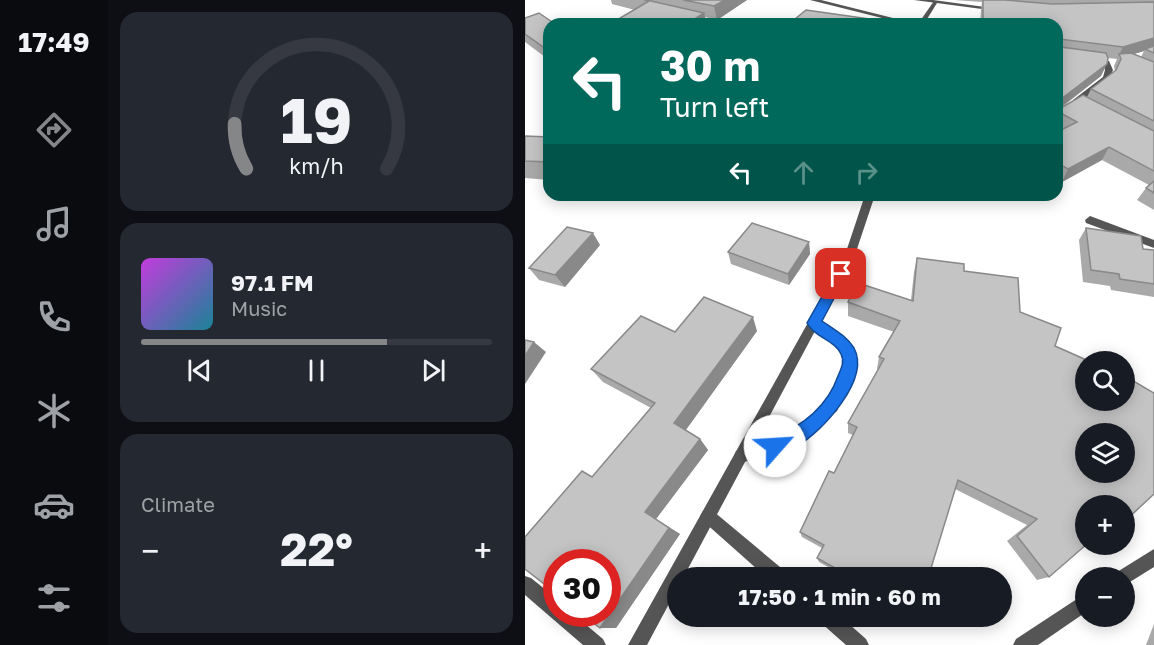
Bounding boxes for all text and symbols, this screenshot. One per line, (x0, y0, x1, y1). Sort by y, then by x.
text: 17:49 (18, 26, 90, 58)
text: 30 m (660, 40, 760, 90)
icon: left (561, 42, 639, 120)
text: 19 (281, 82, 352, 157)
text: Turn left (660, 91, 769, 123)
icon: directions (33, 109, 75, 151)
text: km/h (289, 153, 344, 179)
icon: left (724, 156, 757, 189)
icon: ahead (787, 156, 820, 189)
icon: right (850, 156, 883, 189)
icon: music (33, 203, 75, 245)
pin (815, 248, 866, 299)
icon: arrive (824, 257, 857, 290)
text: 97.1 FM (231, 269, 314, 296)
icon: phone (33, 296, 75, 338)
text: Music (231, 296, 287, 320)
map controls (1075, 351, 1135, 627)
button: search (1075, 351, 1135, 411)
icon: previous (183, 354, 216, 387)
icon: pause (300, 354, 333, 387)
icon: next (417, 354, 450, 387)
icon: climate (33, 390, 75, 432)
position arrow (743, 414, 807, 478)
button: layers (1075, 423, 1135, 483)
icon: car (33, 484, 75, 526)
text: Climate (141, 492, 215, 516)
button: + (1075, 495, 1135, 555)
text: 22° (280, 522, 353, 576)
text: − (141, 531, 159, 570)
text: + (474, 531, 492, 570)
speed limit sign: 30 (543, 549, 621, 627)
button: − (1075, 567, 1135, 627)
icon: filters (33, 577, 75, 619)
text: 17:50 · 1 min · 60 m (738, 583, 941, 610)

